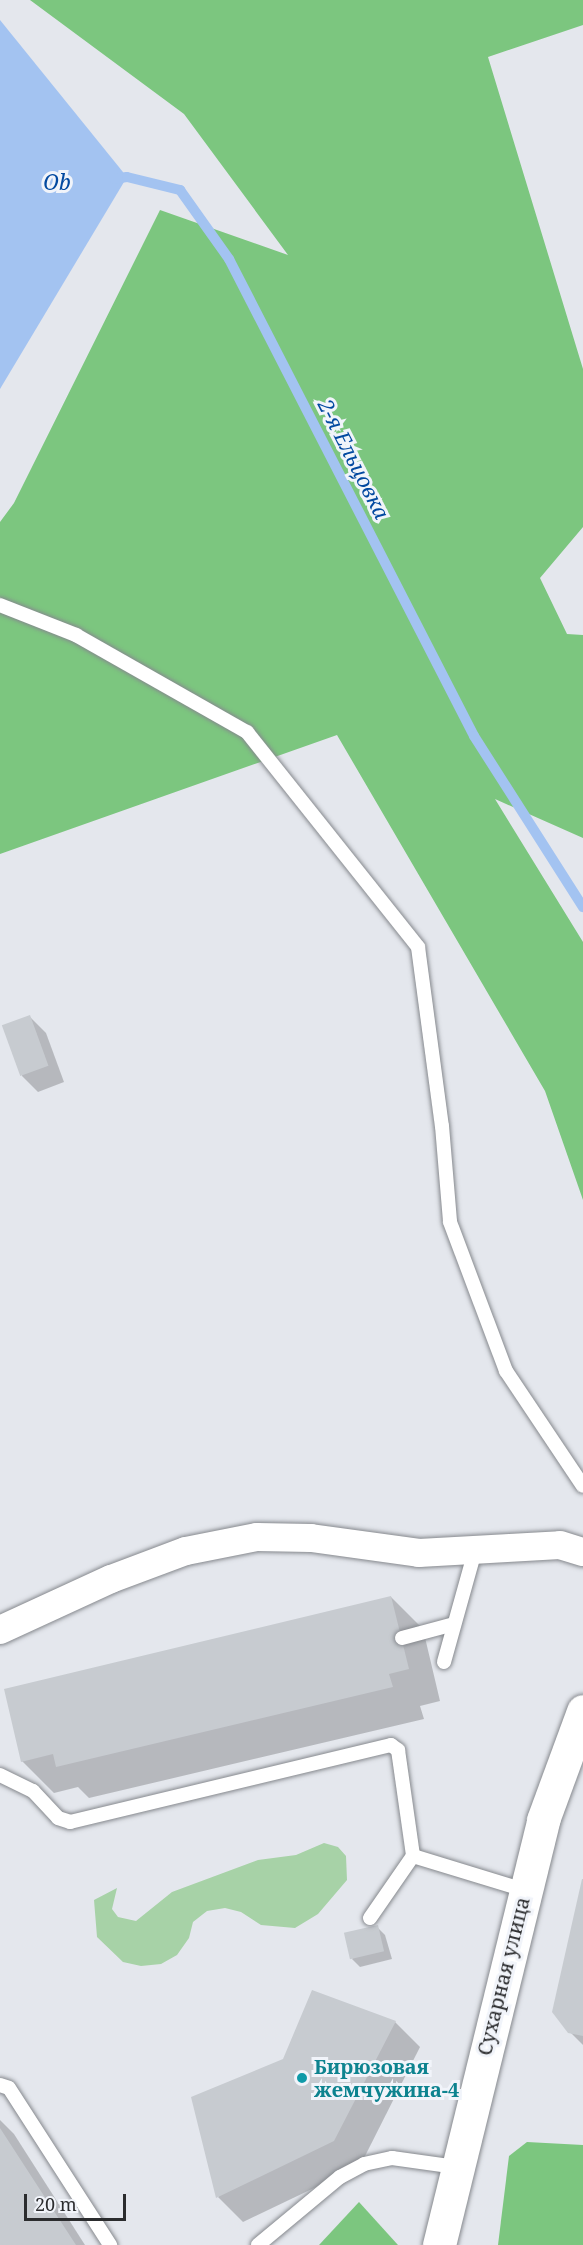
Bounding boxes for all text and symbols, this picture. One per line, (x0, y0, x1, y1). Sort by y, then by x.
water label: Ob (43, 169, 71, 195)
water label: 2-я Ельцовка (313, 395, 395, 523)
street label: Сухарная улица (472, 1894, 534, 2058)
place label: Бирюзовая жемчужина-4 (314, 2054, 459, 2101)
marker: Бирюзовая жемчужина-4 (295, 2071, 309, 2085)
scale bar (27, 2182, 129, 2220)
text: 20 m (35, 2192, 77, 2216)

